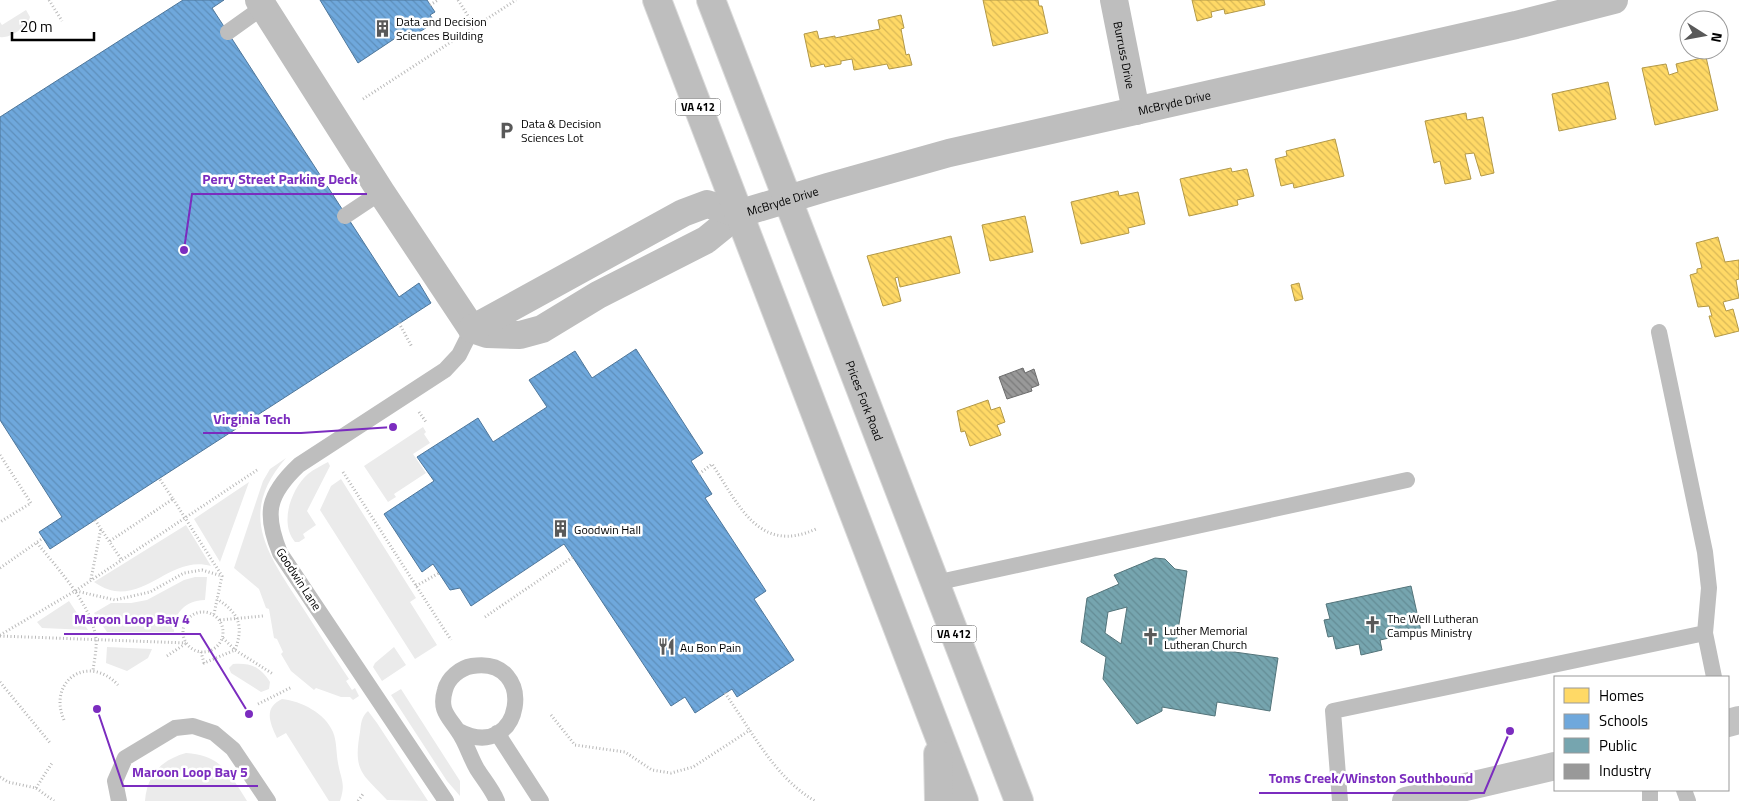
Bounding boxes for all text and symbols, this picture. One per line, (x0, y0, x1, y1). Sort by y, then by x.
scale bar (12, 10, 95, 42)
north arrow (1679, 10, 1729, 60)
place label: Data and Decision Sciences Building (396, 12, 487, 45)
text: 20 m (20, 15, 53, 38)
building icon: Data and Decision Sciences Building (372, 18, 392, 38)
street label: Burruss Drive (1109, 19, 1141, 90)
text: N (1706, 31, 1728, 44)
street label: McBryde Drive (1136, 85, 1212, 120)
road number: VA 412 (676, 98, 720, 115)
place label: Data & Decision Sciences Lot (521, 114, 601, 147)
parking icon: Data & Decision Sciences Lot (497, 120, 517, 140)
callout: Perry Street Parking Deck (192, 165, 367, 194)
text: Perry Street Parking Deck (202, 168, 358, 189)
street label: McBryde Drive (744, 181, 821, 220)
street label: Prices Fork Road (841, 358, 889, 443)
callout: Virginia Tech (203, 404, 301, 433)
text: Virginia Tech (213, 408, 291, 429)
building icon: Goodwin Hall (550, 519, 570, 539)
place label: Goodwin Hall (574, 520, 641, 539)
street label: Goodwin Lane (272, 544, 326, 614)
callout: Maroon Loop Bay 4 (64, 605, 200, 634)
text: Maroon Loop Bay 4 (74, 608, 190, 629)
place label: The Well Lutheran Campus Ministry (1387, 609, 1478, 642)
church icon: The Well Lutheran Campus Ministry (1363, 615, 1383, 635)
place label: Luther Memorial Lutheran Church (1164, 621, 1248, 654)
road number: VA 412 (932, 626, 976, 642)
church icon: Luther Memorial Lutheran Church (1140, 627, 1160, 647)
restaurant icon: Au Bon Pain (656, 637, 676, 657)
place label: Au Bon Pain (680, 638, 741, 657)
legend (1554, 676, 1729, 791)
text: Homes (1599, 684, 1644, 707)
text: Schools (1599, 709, 1648, 732)
text: Public (1599, 734, 1637, 757)
callout: Maroon Loop Bay 5 (123, 757, 258, 786)
text: Industry (1599, 759, 1651, 782)
text: Maroon Loop Bay 5 (132, 761, 248, 782)
callout: Toms Creek/Winston Southbound (1259, 764, 1484, 793)
text: Toms Creek/Winston Southbound (1269, 767, 1473, 788)

